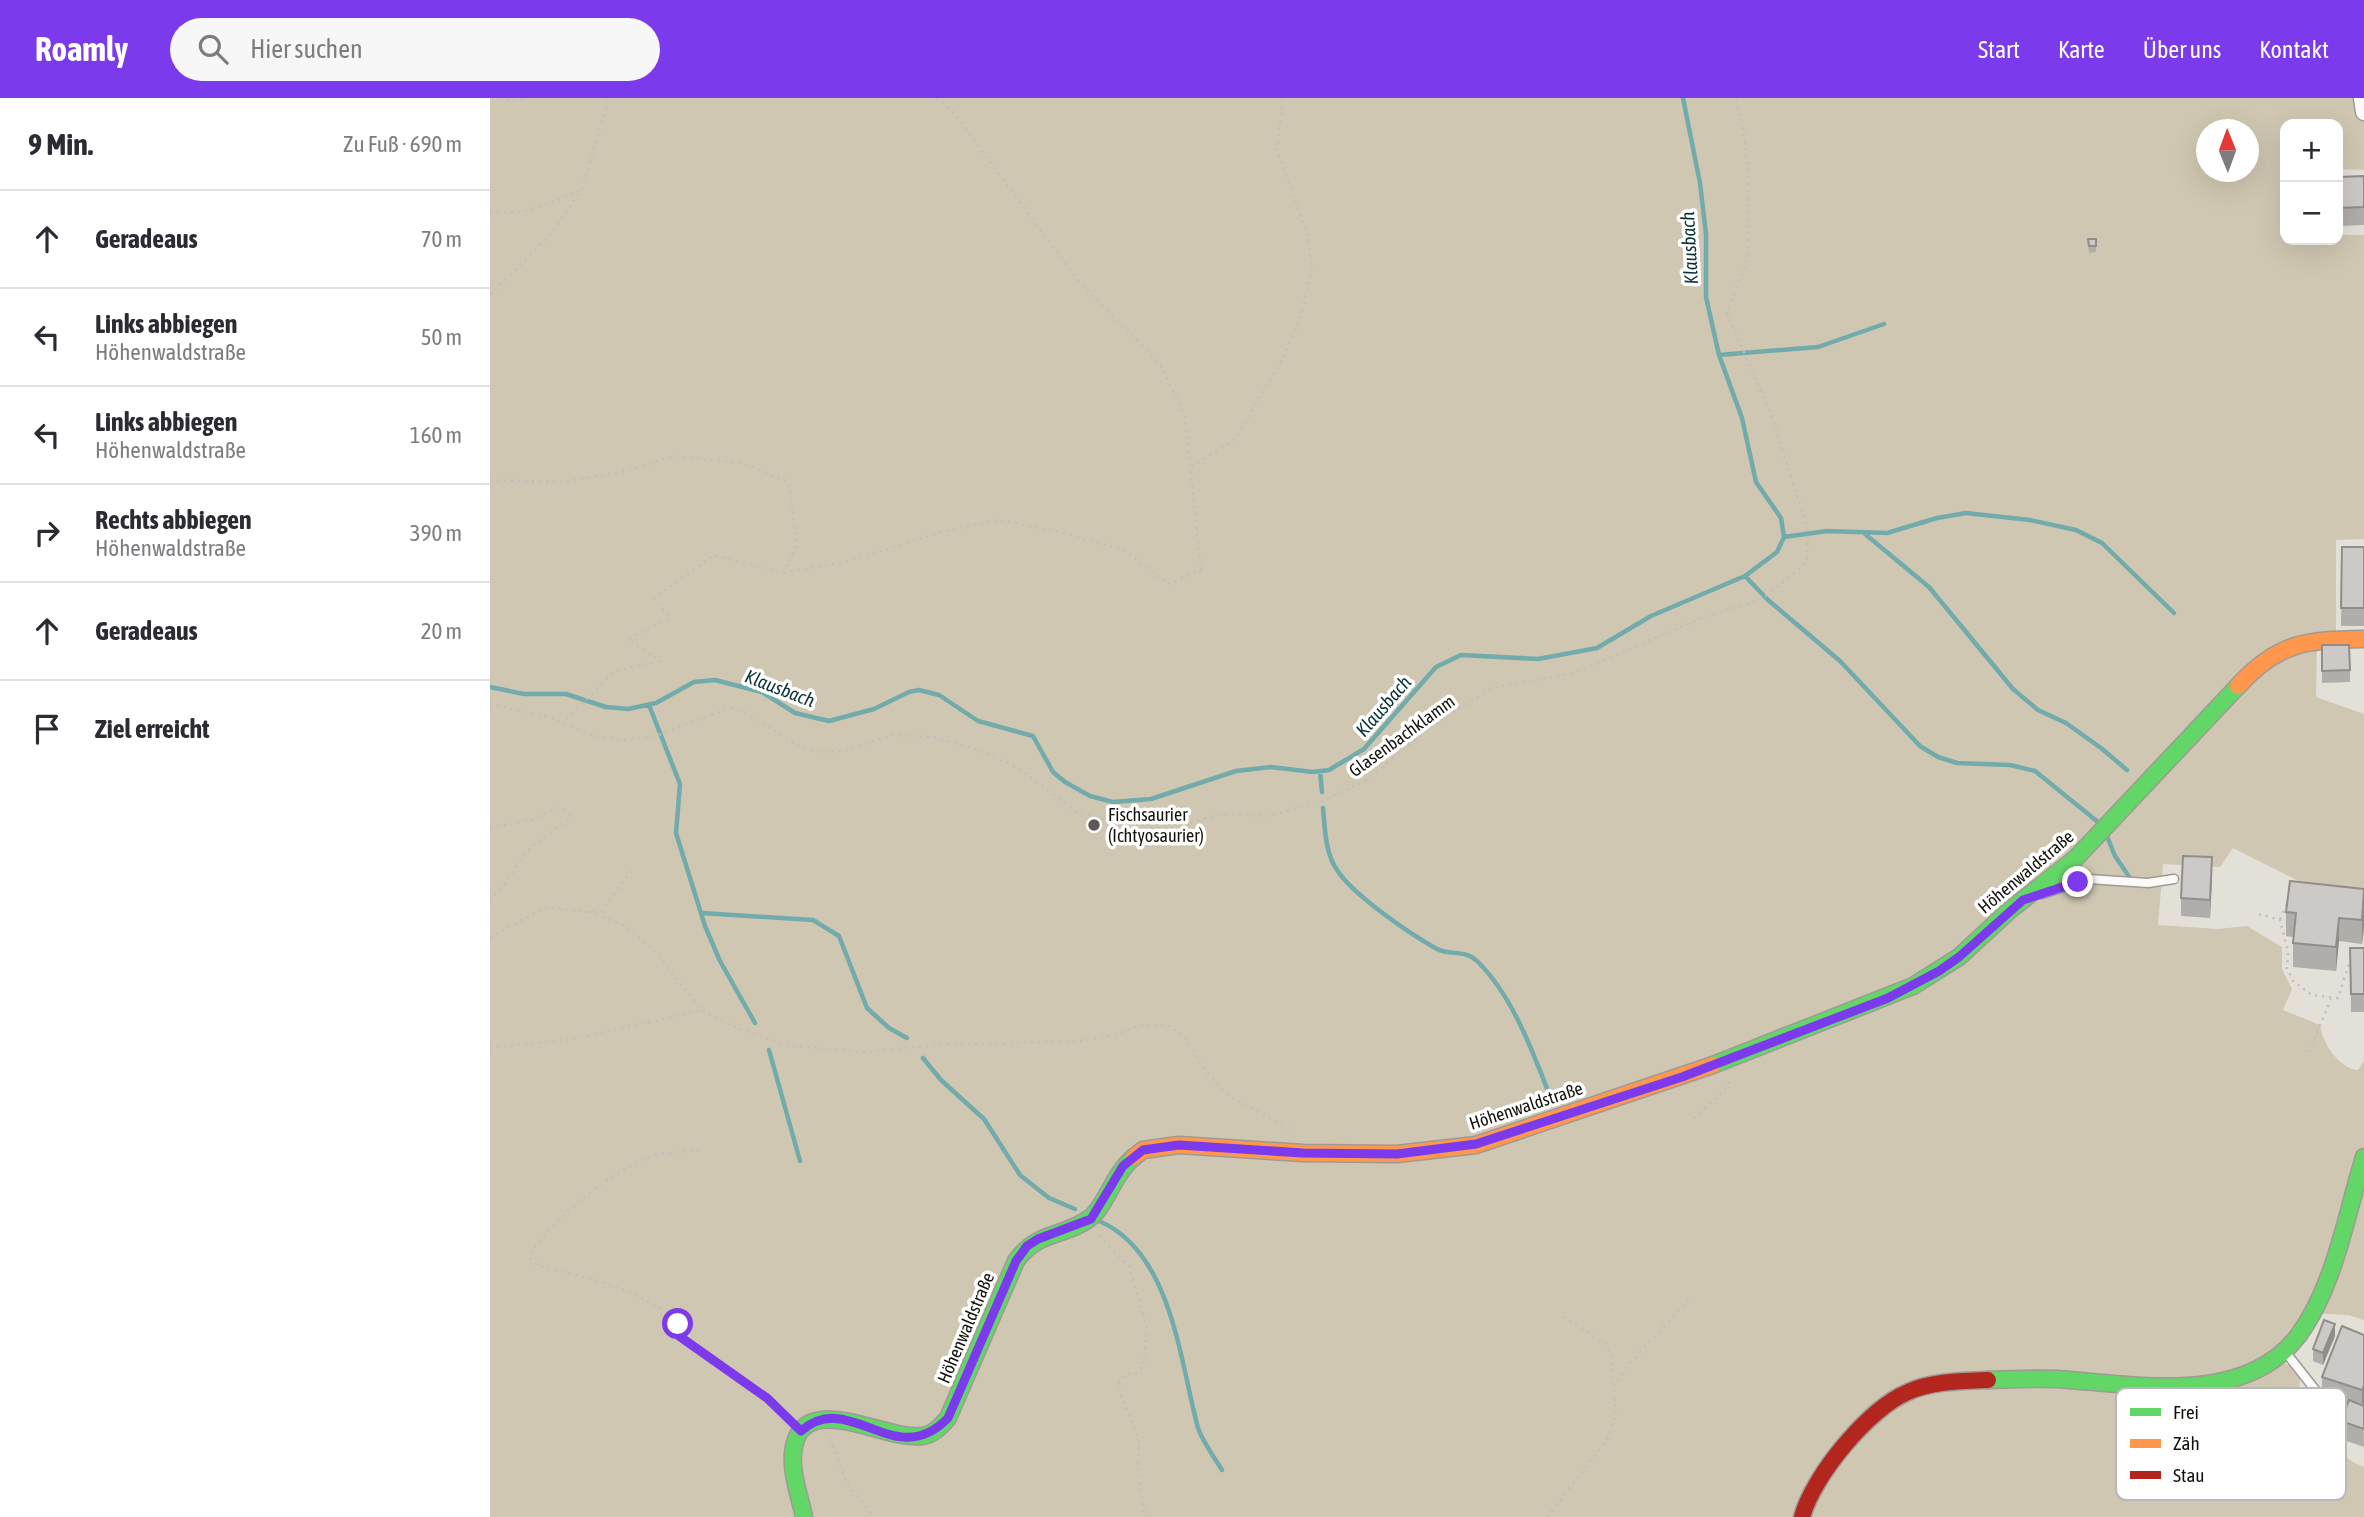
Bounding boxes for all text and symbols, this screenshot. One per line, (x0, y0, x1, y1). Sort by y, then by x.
search box (170, 18, 660, 81)
text: Roamly (35, 30, 128, 68)
icon: search (194, 30, 232, 68)
text: Hier suchen (250, 34, 363, 64)
text: Start (1978, 36, 2020, 63)
text: Karte (2058, 36, 2105, 63)
text: Über uns (2143, 36, 2221, 63)
text: Kontakt (2259, 36, 2329, 63)
north arrow (2196, 119, 2259, 182)
map controls (2280, 119, 2343, 245)
button: + (2280, 119, 2343, 182)
text: 9 Min. (28, 127, 93, 161)
text: Zu Fuß · 690 m (343, 131, 462, 157)
button: − (2280, 182, 2343, 245)
water label: Klausbach (1676, 211, 1702, 285)
icon: ahead (28, 220, 66, 258)
text: Geradeaus (95, 224, 198, 254)
text: 70 m (421, 226, 462, 252)
text: Links abbiegen (95, 309, 237, 339)
icon: left (28, 318, 66, 356)
text: 50 m (421, 324, 462, 350)
text: Höhenwaldstraße (95, 339, 246, 365)
text: Links abbiegen (95, 407, 237, 437)
icon: left (28, 416, 66, 454)
text: 160 m (410, 422, 462, 448)
text: Höhenwaldstraße (95, 437, 246, 463)
text: Rechts abbiegen (95, 505, 252, 535)
icon: right (28, 514, 66, 552)
text: 390 m (410, 520, 462, 546)
text: Höhenwaldstraße (95, 535, 246, 561)
icon: ahead (28, 612, 66, 650)
text: Geradeaus (95, 616, 198, 646)
text: 20 m (421, 618, 462, 644)
water label: Klausbach (742, 665, 818, 711)
water label: Klausbach (1351, 671, 1415, 741)
street label: Glasenbachklamm (1345, 690, 1459, 781)
icon: arrive (28, 710, 66, 748)
text: Ziel erreicht (95, 714, 210, 744)
place label: Fischsaurier (Ichtyosaurier) (1108, 804, 1204, 846)
marker: Fischsaurier (Ichtyosaurier) (1086, 817, 1102, 833)
street label: Höhenwaldstraße (1974, 826, 2078, 918)
route end (2062, 866, 2093, 897)
street label: Höhenwaldstraße (1466, 1077, 1585, 1134)
street label: Höhenwaldstraße (933, 1269, 998, 1386)
route start (662, 1308, 693, 1339)
legend (2116, 1388, 2346, 1500)
text: Frei (2173, 1401, 2199, 1423)
text: Zäh (2173, 1432, 2200, 1454)
text: Stau (2173, 1464, 2204, 1486)

